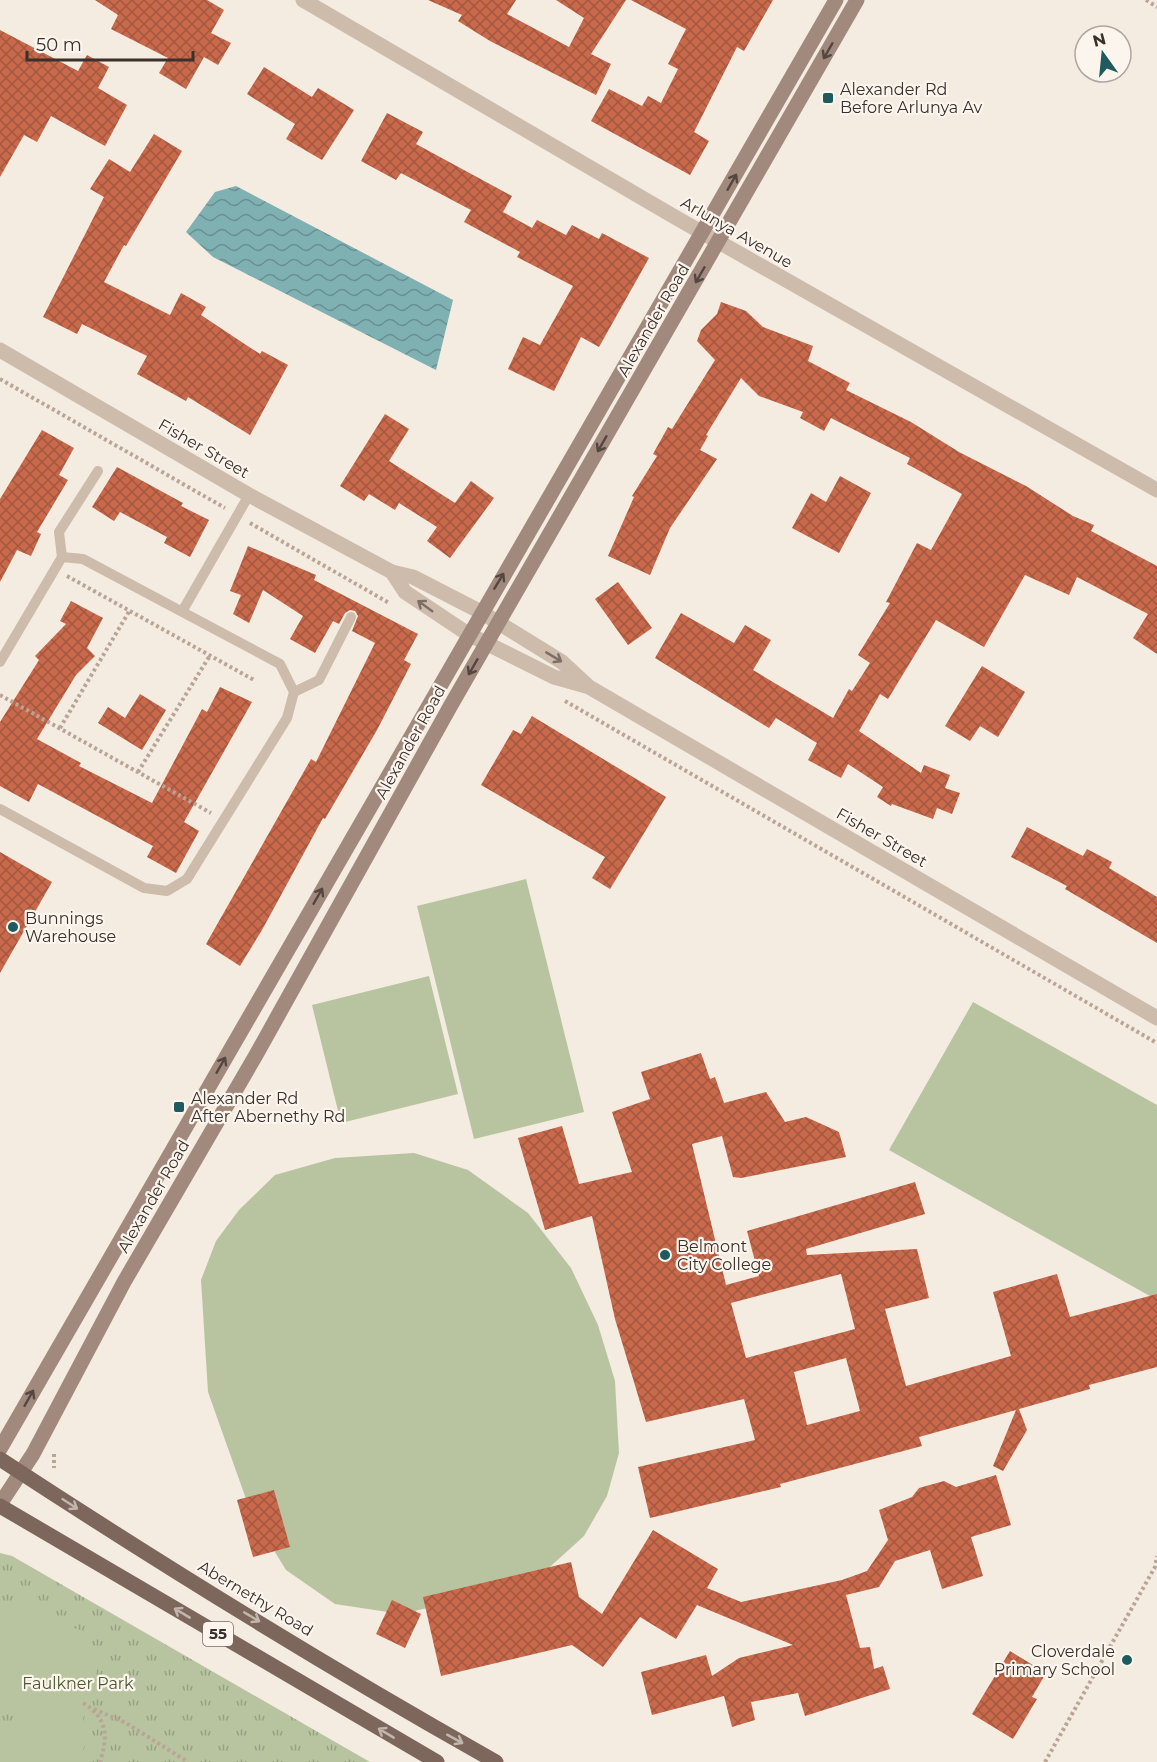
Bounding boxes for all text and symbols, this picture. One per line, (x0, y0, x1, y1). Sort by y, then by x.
scale bar (27, 24, 194, 62)
north arrow (1073, 24, 1133, 84)
text: N (1091, 29, 1108, 51)
text: 50 m (36, 34, 82, 56)
one-way arrow (821, 42, 833, 59)
place label: Alexander Rd Before Arlunya Av (840, 80, 982, 117)
marker: Alexander Rd Before Arlunya Av (821, 91, 835, 105)
one-way arrow (727, 174, 739, 191)
street label: Arlunya Avenue (678, 193, 796, 272)
street label: Alexander Road (614, 261, 693, 380)
one-way arrow (693, 266, 705, 283)
street label: Fisher Street (155, 415, 253, 482)
one-way arrow (596, 435, 608, 452)
one-way arrow (494, 573, 505, 591)
one-way arrow (417, 600, 433, 612)
one-way arrow (545, 652, 562, 664)
one-way arrow (467, 658, 479, 675)
street label: Alexander Road (371, 682, 449, 802)
street label: Fisher Street (833, 804, 931, 871)
one-way arrow (313, 888, 325, 905)
place label: Bunnings Warehouse (25, 909, 116, 946)
marker: Bunnings Warehouse (6, 920, 20, 934)
one-way arrow (215, 1057, 227, 1074)
place label: Alexander Rd After Abernethy Rd (191, 1089, 345, 1126)
marker: Alexander Rd After Abernethy Rd (172, 1100, 186, 1114)
street label: Alexander Road (114, 1137, 193, 1256)
place label: Belmont City College (677, 1237, 771, 1274)
marker: Belmont City College (658, 1248, 672, 1262)
one-way arrow (24, 1390, 36, 1407)
one-way arrow (61, 1498, 78, 1510)
street label: Abernethy Road (195, 1557, 317, 1640)
one-way arrow (174, 1606, 191, 1618)
one-way arrow (243, 1612, 260, 1624)
road number: 55 (203, 1622, 233, 1646)
place label: Cloverdale Primary School (994, 1642, 1115, 1679)
marker: Cloverdale Primary School (1120, 1653, 1134, 1667)
park label: Faulkner Park (22, 1674, 134, 1693)
one-way arrow (378, 1727, 395, 1739)
one-way arrow (446, 1733, 463, 1745)

